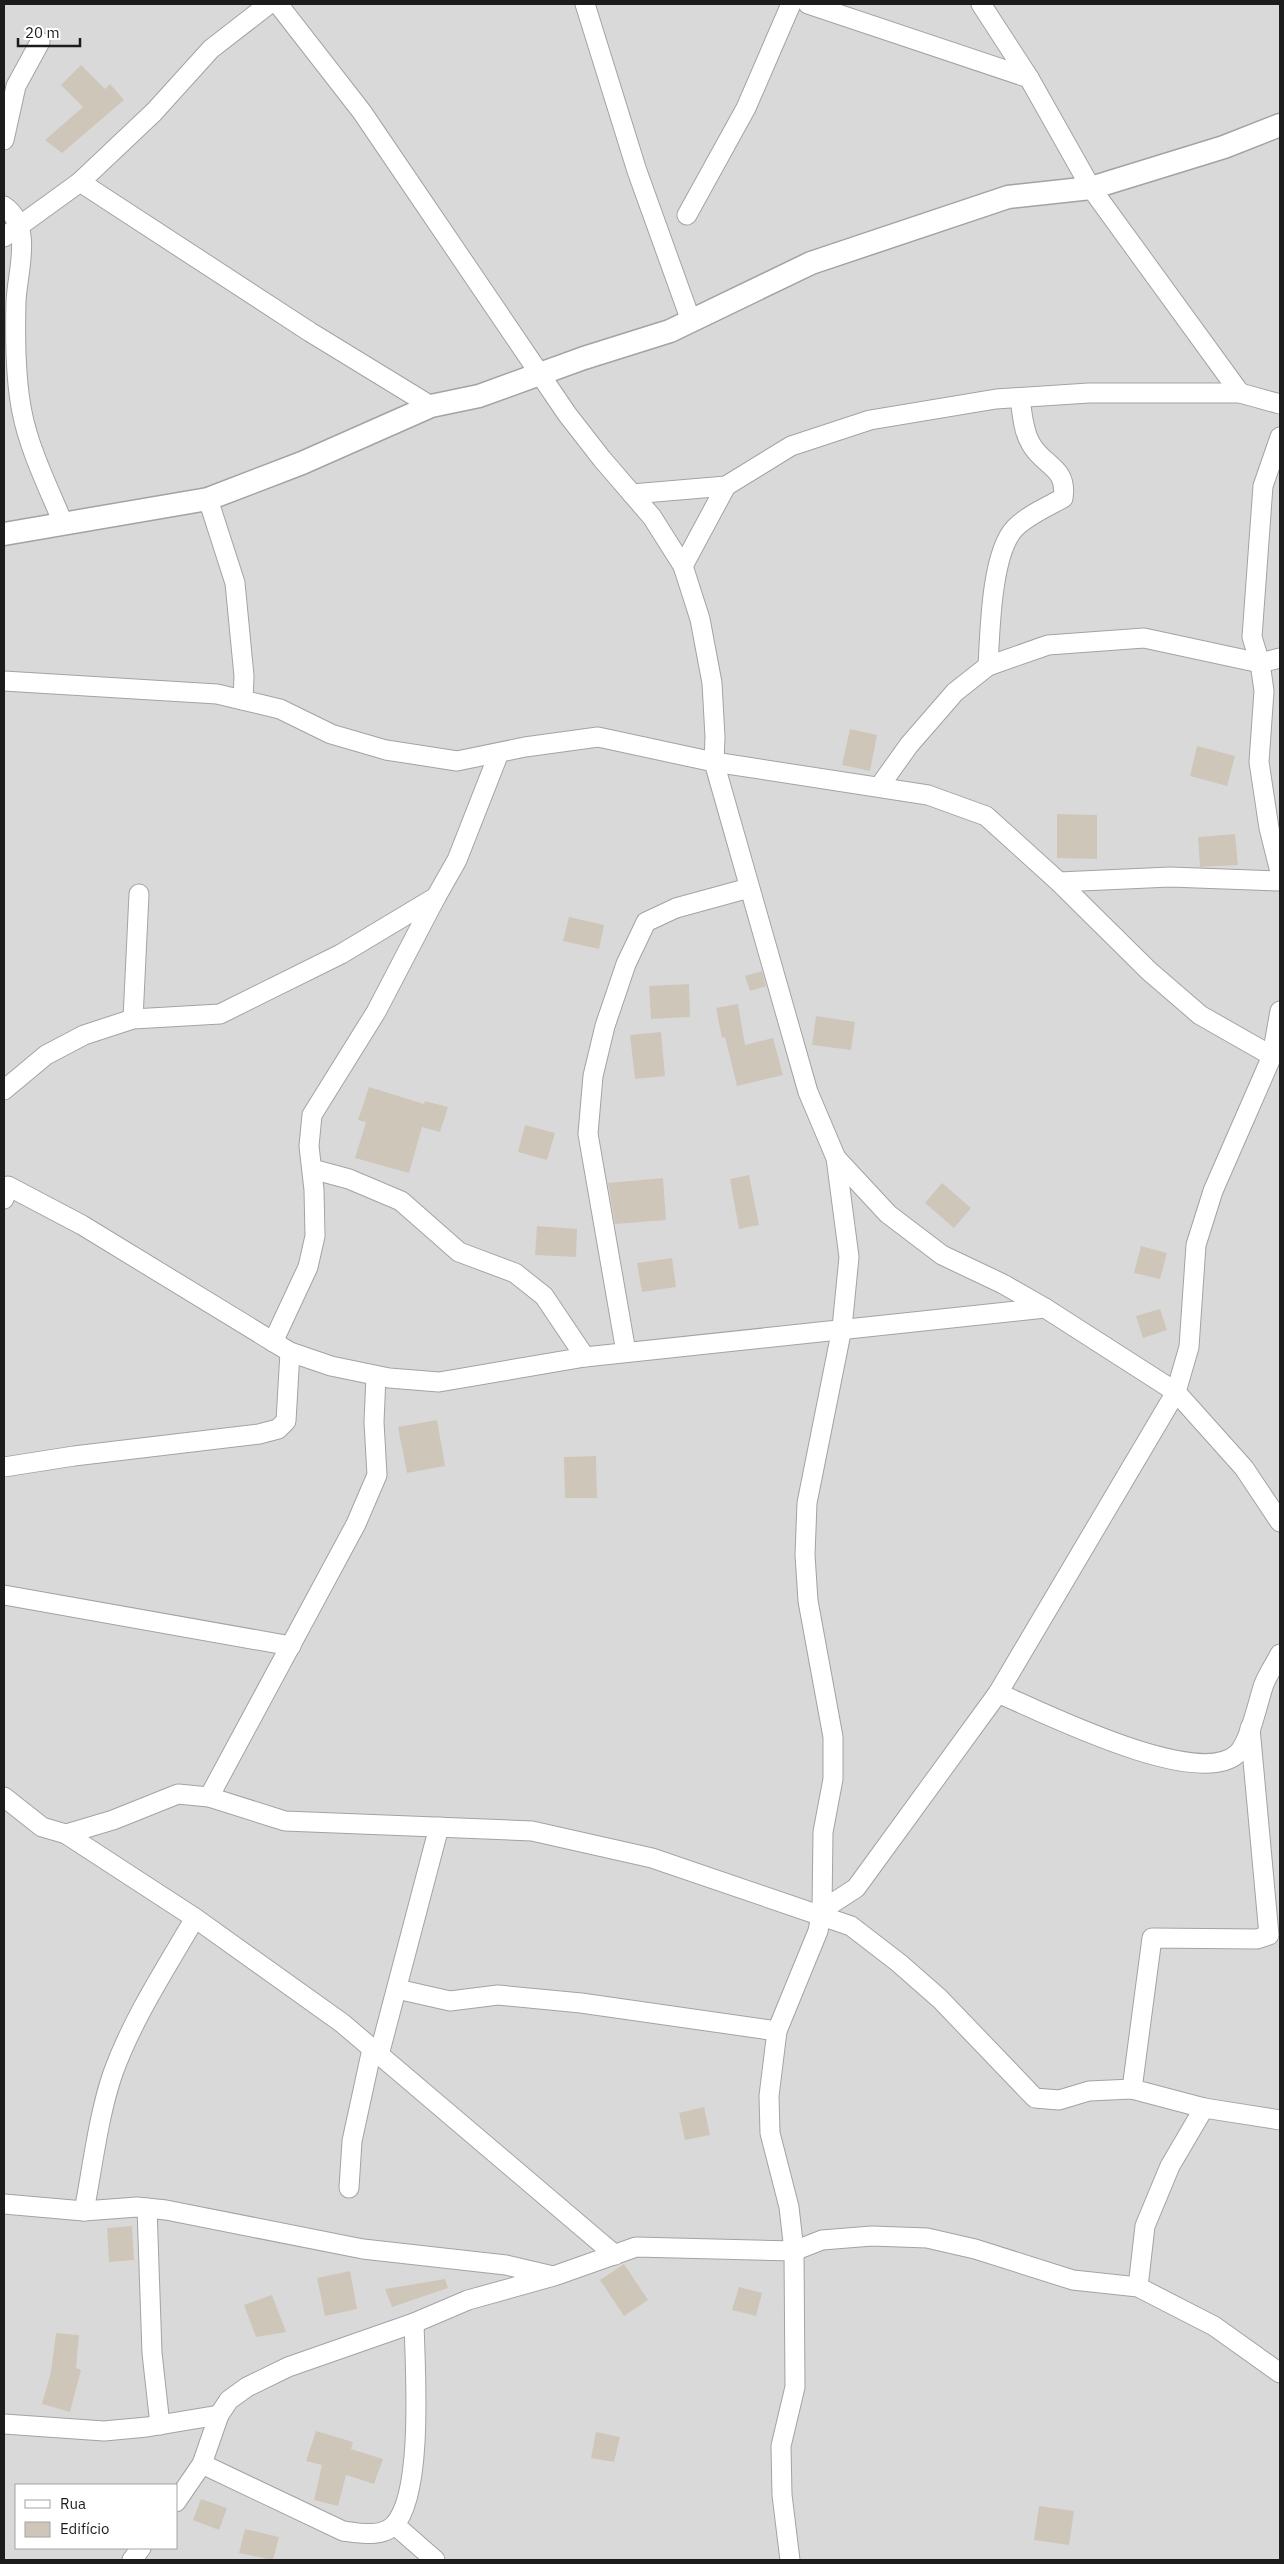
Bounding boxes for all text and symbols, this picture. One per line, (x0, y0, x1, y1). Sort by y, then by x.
scale bar (18, 15, 80, 47)
text: 20 m (25, 23, 60, 42)
legend (15, 2484, 178, 2549)
text: Rua (60, 2494, 86, 2513)
text: Edifício (60, 2519, 109, 2538)

